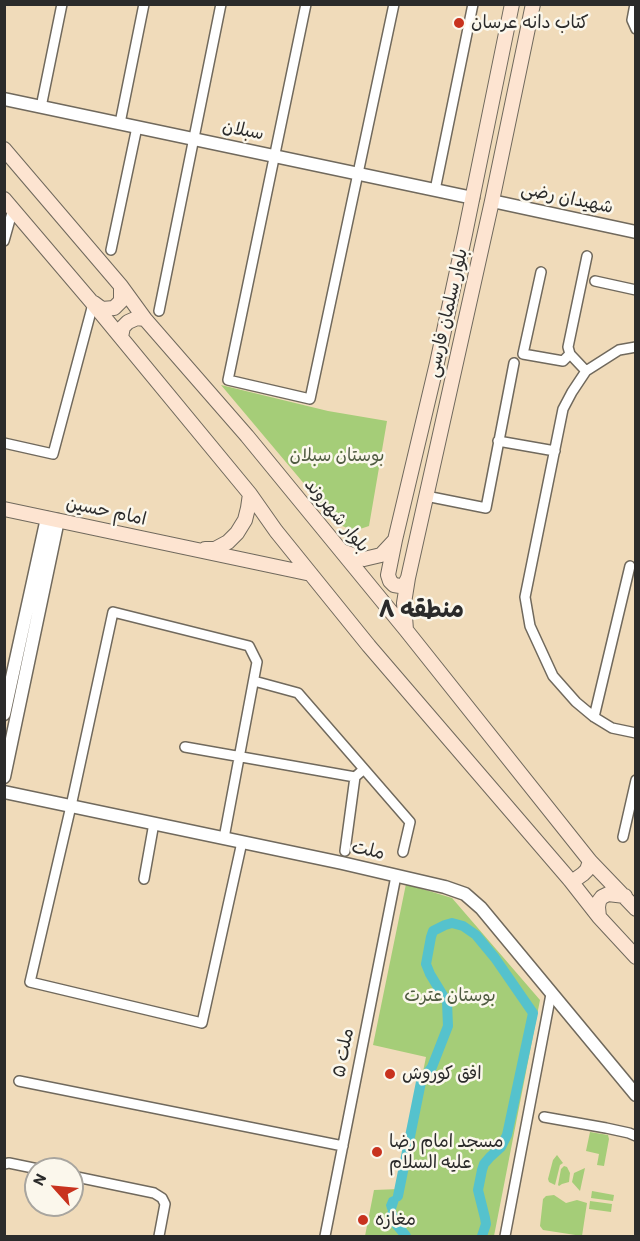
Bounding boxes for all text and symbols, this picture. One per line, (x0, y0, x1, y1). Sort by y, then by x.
place label: کتاب دانه عرسان (471, 12, 589, 34)
marker: کتاب دانه عرسان (452, 16, 466, 30)
street label: سبلان (220, 116, 266, 146)
street label: شهیدان رضی (519, 179, 615, 219)
street label: بلوار سلمان فارسی (423, 246, 473, 380)
park label: بوستان سبلان (289, 445, 385, 467)
street label: بلوار شهروند (299, 475, 373, 557)
street label: امام حسین (64, 493, 148, 531)
district label: منطقه ۸ (378, 597, 464, 625)
street label: ملت (349, 837, 387, 865)
park label: بوستان عترت (404, 985, 496, 1007)
street label: ملت ۵ (329, 1027, 359, 1079)
place label: افق کوروش (402, 1063, 482, 1085)
marker: افق کوروش (383, 1067, 397, 1081)
place label: مسجد امام رضا علیه السلام (389, 1131, 503, 1174)
marker: مسجد امام رضا علیه السلام (370, 1145, 384, 1159)
north arrow (24, 1157, 84, 1217)
text: N (28, 1170, 50, 1189)
place label: مغازه (375, 1209, 416, 1231)
marker: مغازه (356, 1213, 370, 1227)

